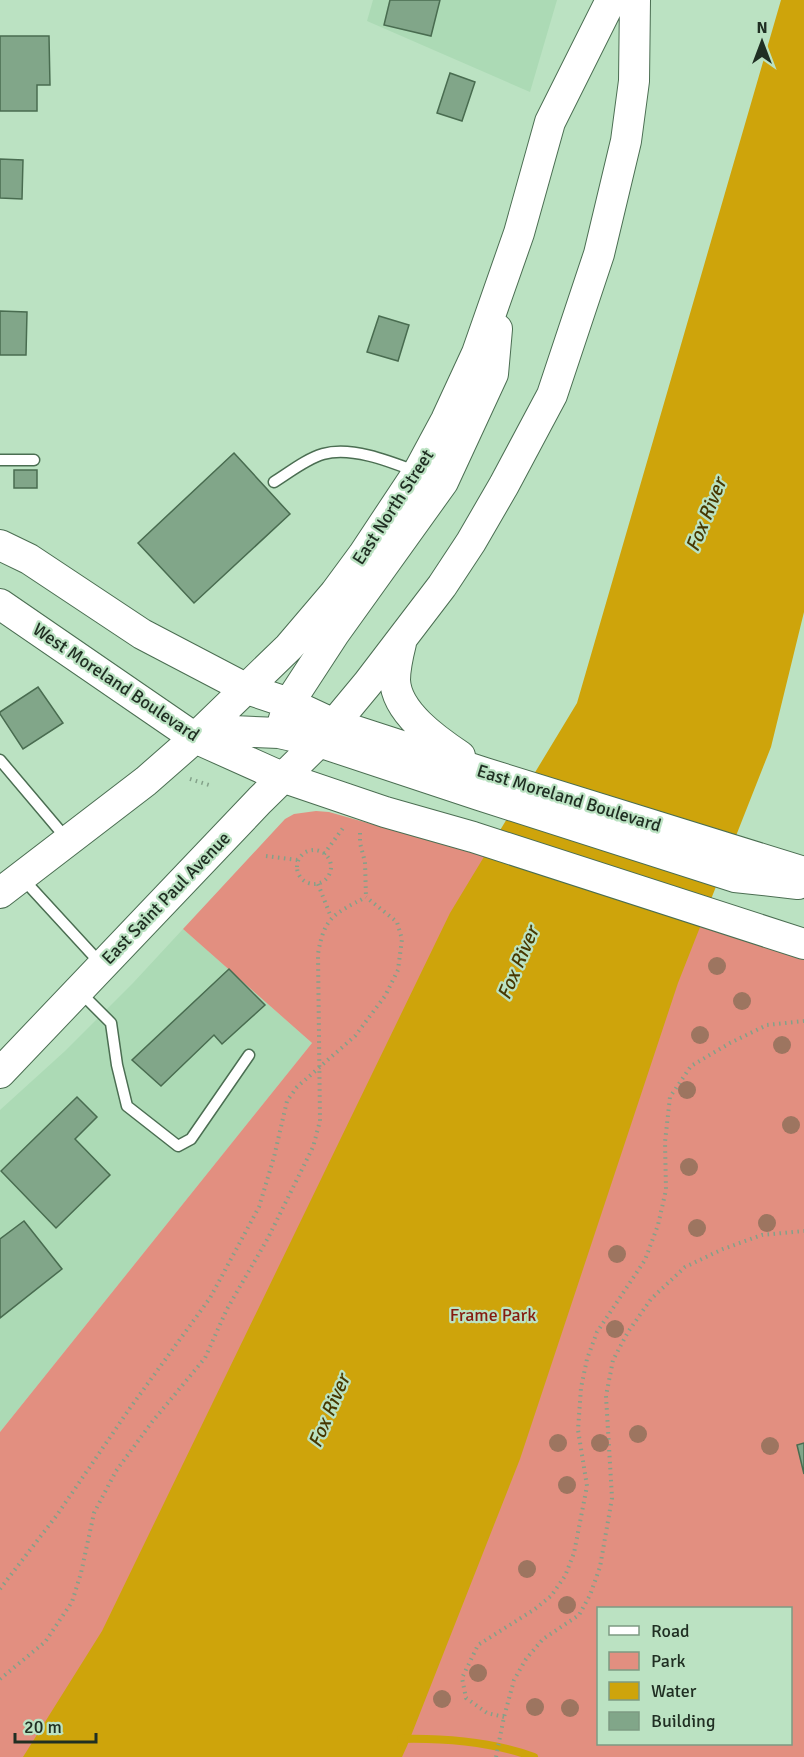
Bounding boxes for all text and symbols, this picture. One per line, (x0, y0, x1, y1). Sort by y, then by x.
north arrow (732, 12, 792, 72)
text: N (756, 18, 768, 38)
street label: East North Street (348, 445, 438, 569)
water label: Fox River (680, 472, 733, 555)
street label: West Moreland Boulevard (29, 618, 203, 746)
street label: East Moreland Boulevard (474, 759, 664, 837)
street label: East Saint Paul Avenue (97, 827, 235, 969)
water label: Fox River (491, 920, 546, 1003)
park label: Frame Park (450, 1304, 536, 1326)
water label: Fox River (302, 1368, 357, 1451)
legend (597, 1607, 792, 1745)
text: Road (651, 1620, 690, 1642)
text: Park (651, 1650, 686, 1672)
text: Water (651, 1680, 697, 1702)
scale bar (15, 1706, 96, 1744)
text: Building (651, 1710, 715, 1732)
text: 20 m (24, 1716, 62, 1738)

